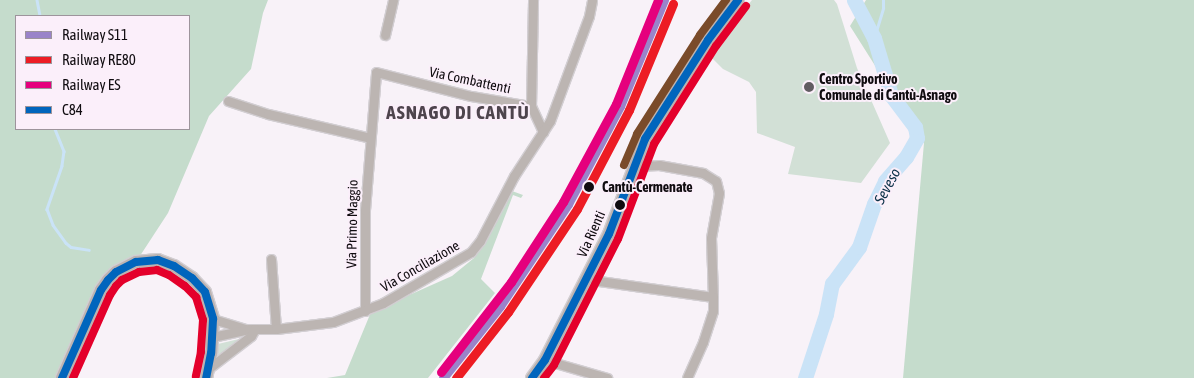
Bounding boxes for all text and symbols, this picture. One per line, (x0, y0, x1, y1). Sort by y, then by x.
legend (15, 15, 190, 130)
text: Railway S11 (62, 26, 128, 43)
text: Railway RE80 (62, 51, 136, 68)
street label: Via Combattenti (428, 63, 512, 97)
place label: Centro Sportivo Comunale di Cantù-Asnago (819, 71, 957, 104)
text: Railway ES (62, 76, 120, 93)
marker: Centro Sportivo Comunale di Cantù-Asnago (803, 81, 815, 93)
text: C84 (62, 101, 83, 118)
district label: ASNAGO DI CANTÙ (384, 102, 532, 124)
water label: Seveso (870, 165, 904, 207)
marker: Cantù-Cermenate (580, 178, 598, 196)
street label: Via Primo Maggio (343, 179, 361, 269)
place label: Cantù-Cermenate (602, 179, 693, 195)
unlabelled marker (615, 200, 625, 210)
street label: Via Rienti (573, 208, 609, 260)
street label: Via Conciliazione (378, 237, 462, 295)

